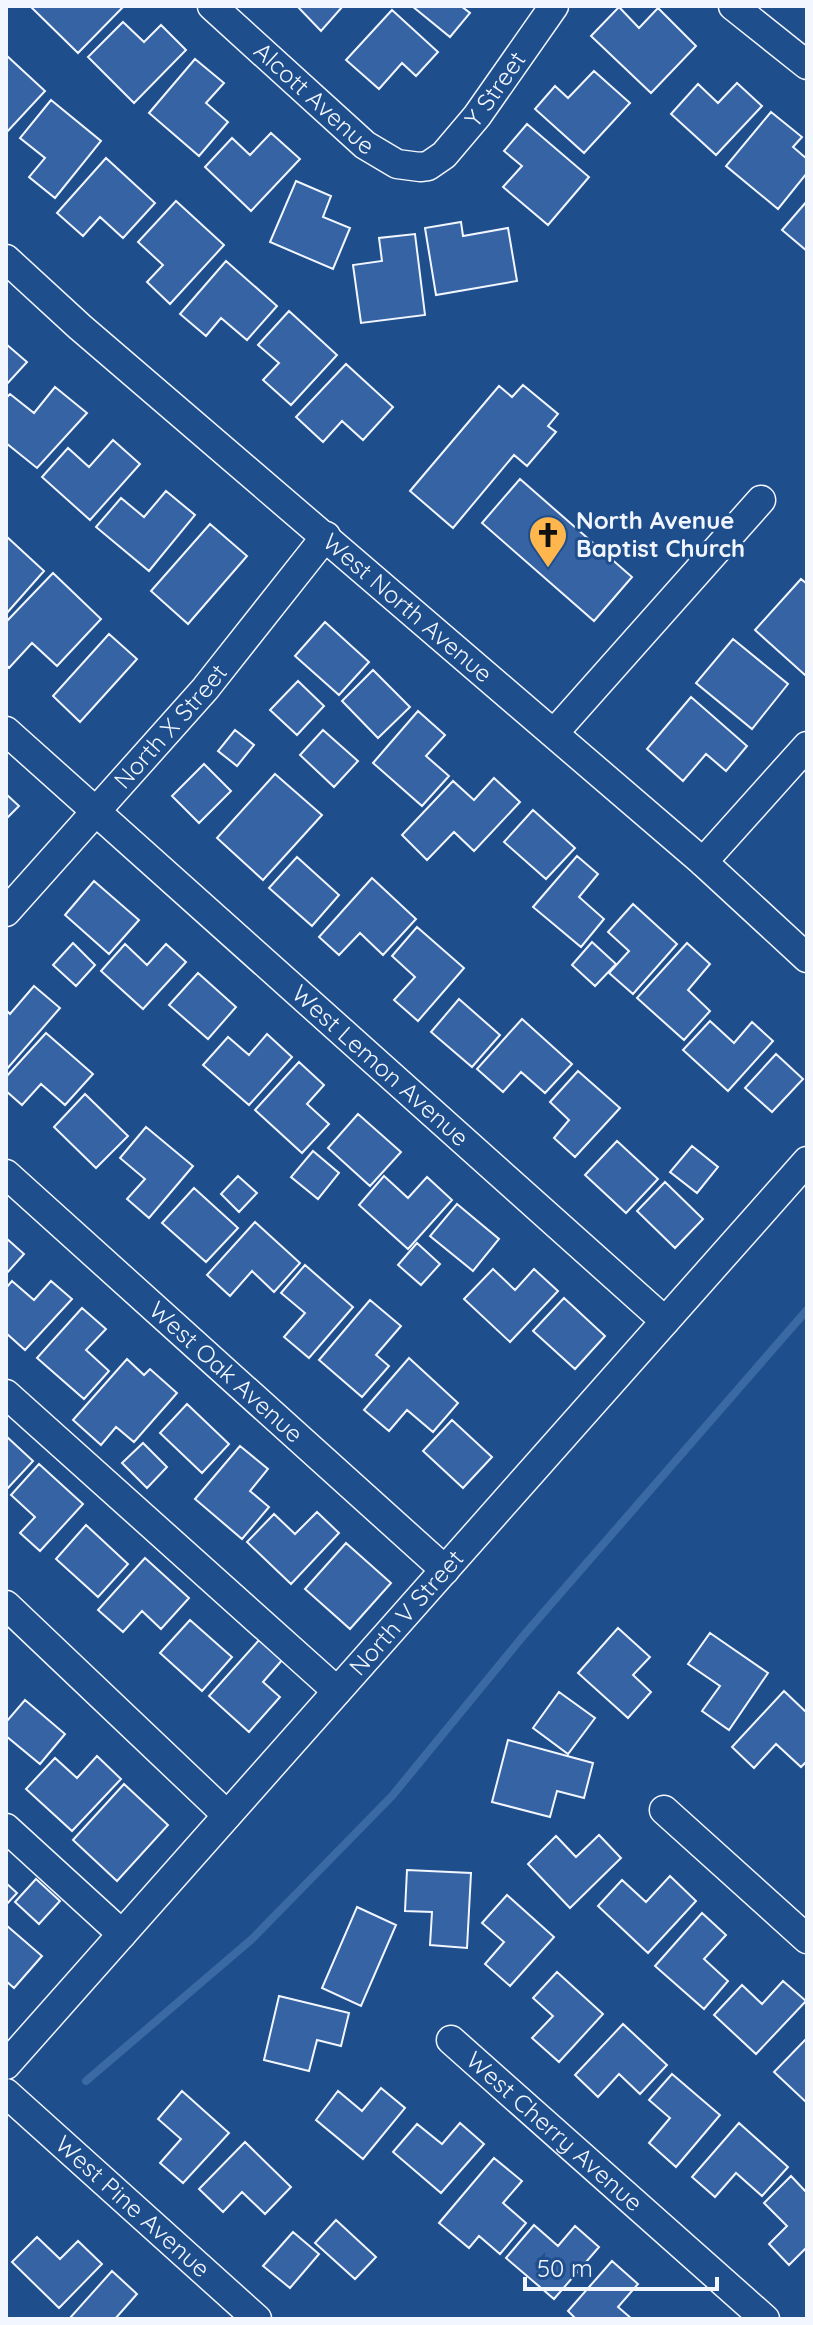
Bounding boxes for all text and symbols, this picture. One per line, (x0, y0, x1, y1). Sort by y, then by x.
street label: Alcott Avenue (248, 36, 380, 161)
street label: Y Street (458, 45, 532, 133)
place label: North Avenue Baptist Church (576, 505, 745, 563)
church icon: North Avenue Baptist Church (527, 514, 569, 569)
street label: West North Avenue (317, 526, 499, 688)
street label: North X Street (107, 658, 233, 795)
street label: West Lemon Avenue (286, 978, 475, 1152)
street label: West Oak Avenue (143, 1294, 310, 1449)
street label: North V Street (342, 1543, 469, 1681)
street label: West Cherry Avenue (460, 2045, 649, 2217)
street label: West Pine Avenue (49, 2129, 217, 2283)
scale bar (525, 2241, 717, 2291)
text: 50 m (537, 2253, 593, 2283)

